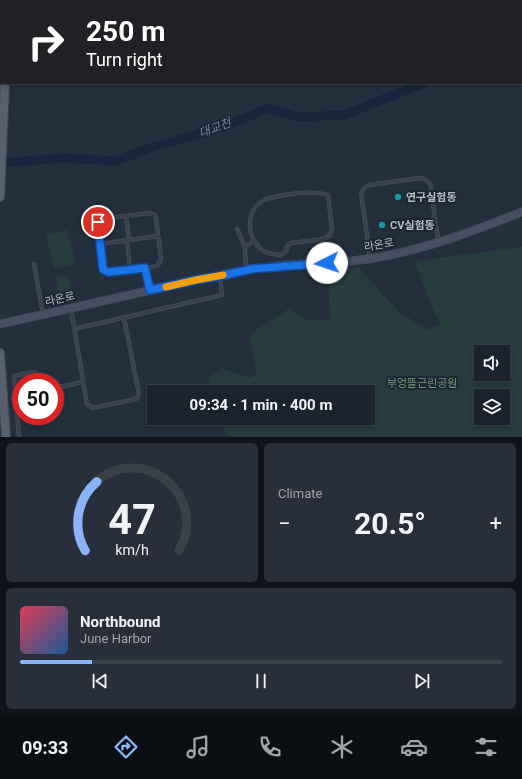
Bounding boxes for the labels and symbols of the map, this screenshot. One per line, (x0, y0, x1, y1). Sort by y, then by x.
water label: 대교천 (197, 115, 235, 140)
place label: 연구실험동 (406, 191, 457, 204)
marker: 연구실험동 (393, 192, 403, 202)
pin (81, 205, 115, 239)
place label: CV실험동 (390, 219, 435, 232)
marker: CV실험동 (377, 220, 387, 230)
street label: 라온로 (363, 236, 395, 254)
position arrow (306, 242, 348, 284)
street label: 라온로 (44, 289, 76, 309)
speed limit sign: 50 (12, 373, 64, 425)
park label: 부엉뜰근린공원 (387, 377, 457, 390)

